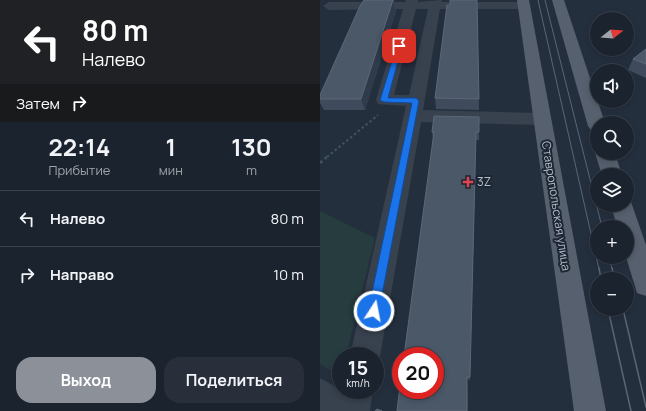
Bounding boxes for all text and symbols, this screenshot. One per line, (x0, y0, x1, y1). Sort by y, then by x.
text: 80 m (82, 11, 148, 49)
north arrow (590, 12, 634, 56)
map controls (590, 12, 634, 316)
icon: left (16, 16, 68, 68)
pin (382, 29, 416, 63)
icon: arrive (388, 35, 410, 57)
text: Налево (82, 47, 146, 71)
button: sound (590, 64, 634, 108)
icon: right (68, 92, 90, 114)
text: Затем (16, 93, 60, 114)
button: search (590, 116, 634, 160)
text: 22:14 (48, 130, 110, 163)
text: 1 (166, 130, 176, 163)
text: 130 (231, 130, 272, 163)
street label: Ставропольская улица (538, 140, 575, 272)
text: Прибытие (48, 161, 110, 179)
text: мин (159, 161, 183, 179)
text: m (246, 161, 257, 179)
button: layers (590, 168, 634, 212)
place label: 3Z (477, 173, 491, 190)
marker: 3Z (462, 176, 474, 188)
icon: left (16, 208, 38, 230)
text: Налево (50, 208, 105, 229)
text: 80 m (270, 208, 304, 229)
button: + (590, 220, 634, 264)
icon: right (16, 264, 38, 286)
text: Направо (50, 264, 114, 285)
text: 10 m (273, 264, 304, 285)
button: − (590, 272, 634, 316)
position arrow (353, 290, 395, 332)
speed limit sign: 20 (392, 347, 444, 399)
text: 15 (348, 354, 368, 381)
button: Выход (16, 357, 156, 403)
button: Поделиться (164, 357, 304, 403)
text: km/h (346, 376, 370, 390)

